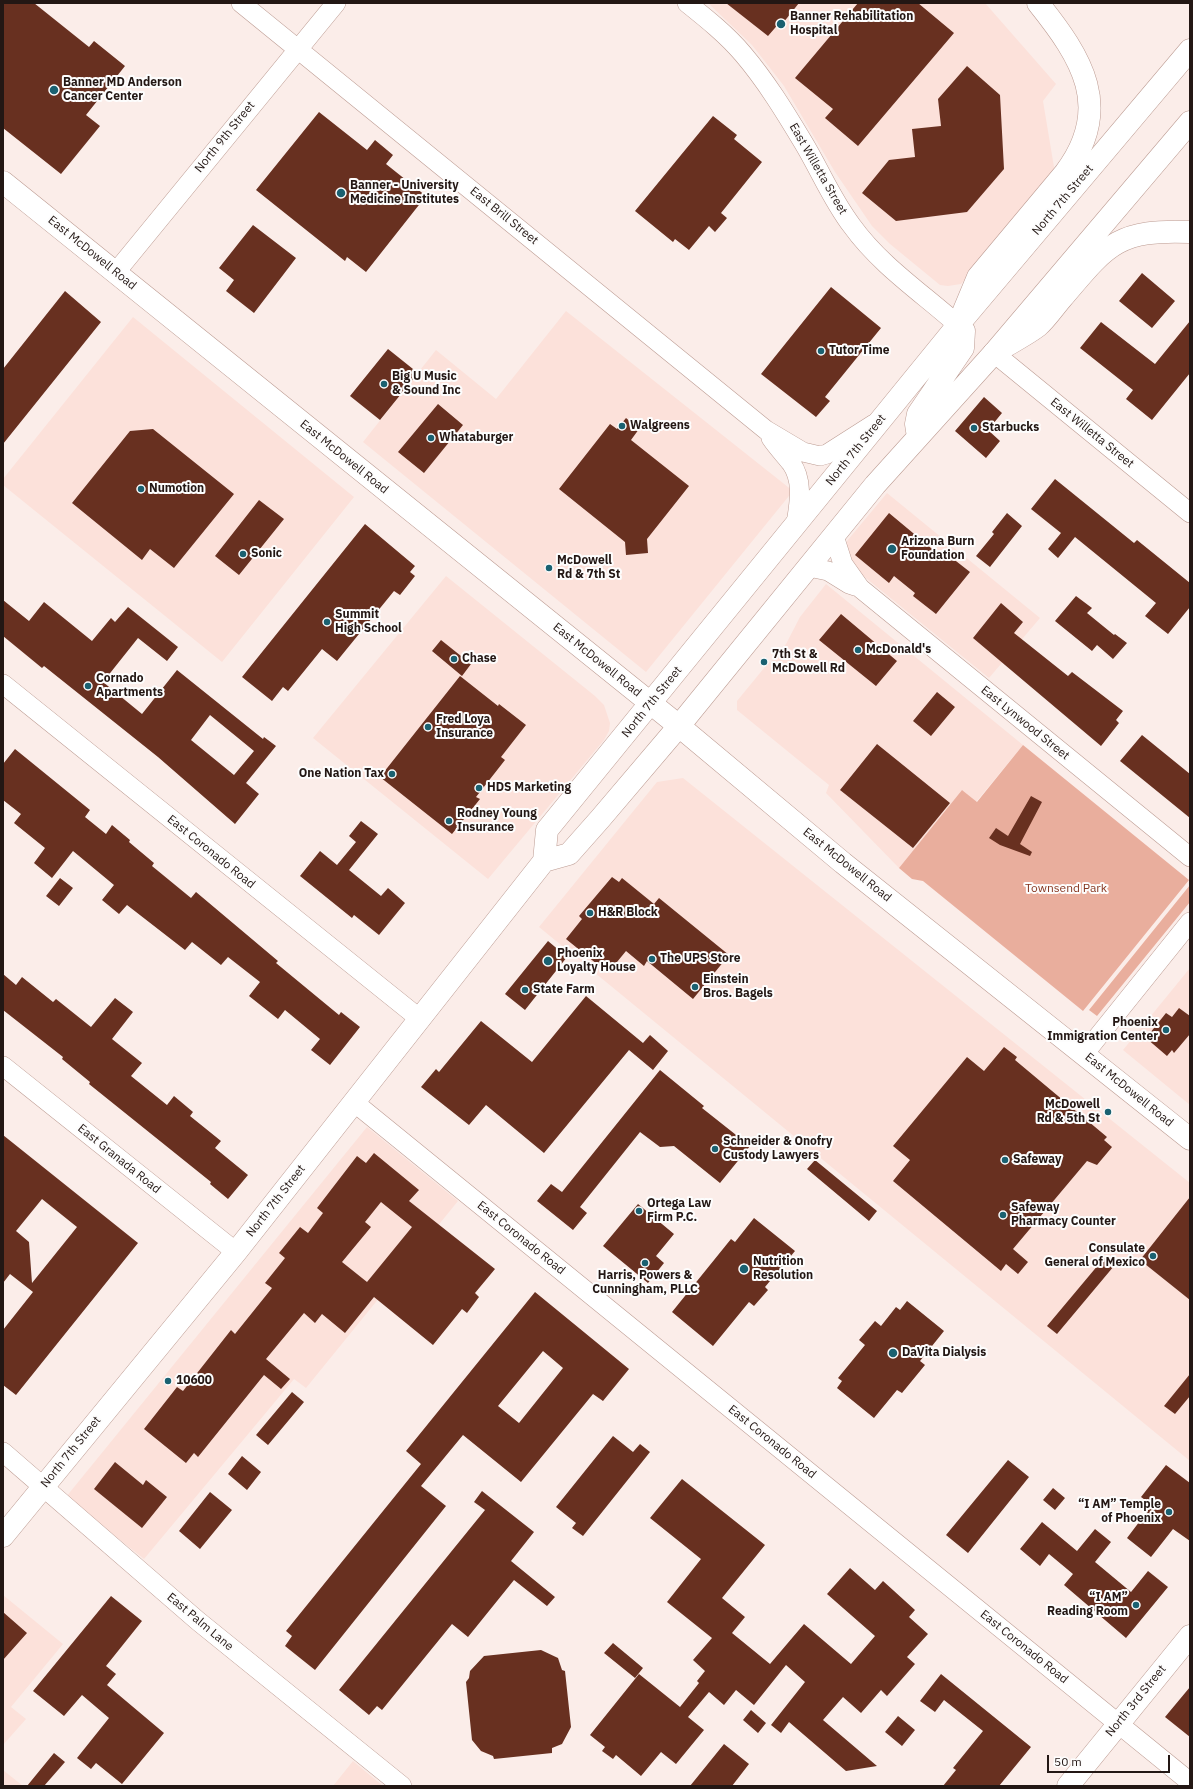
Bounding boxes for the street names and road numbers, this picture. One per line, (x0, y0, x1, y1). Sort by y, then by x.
street label: North 9th Street (192, 98, 258, 176)
street label: East Willetta Street (786, 121, 850, 217)
street label: North 7th Street (1029, 162, 1097, 238)
street label: East Brill Street (467, 184, 541, 248)
street label: East McDowell Road (45, 213, 139, 293)
street label: East Willetta Street (1047, 395, 1137, 471)
street label: North 7th Street (823, 411, 889, 489)
street label: East McDowell Road (297, 417, 391, 497)
street label: East McDowell Road (550, 620, 644, 700)
street label: North 7th Street (619, 663, 685, 741)
street label: East Lynwood Street (978, 683, 1072, 763)
street label: East Coronado Road (164, 812, 258, 892)
street label: East McDowell Road (800, 825, 894, 905)
street label: East McDowell Road (1082, 1050, 1176, 1130)
street label: East Granada Road (75, 1121, 163, 1197)
street label: North 7th Street (243, 1162, 309, 1240)
street label: East Coronado Road (474, 1198, 568, 1278)
street label: East Coronado Road (725, 1402, 819, 1482)
street label: North 7th Street (38, 1413, 104, 1491)
street label: East Palm Lane (164, 1590, 236, 1654)
street label: East Coronado Road (977, 1607, 1071, 1687)
street label: North 3rd Street (1103, 1662, 1169, 1740)

